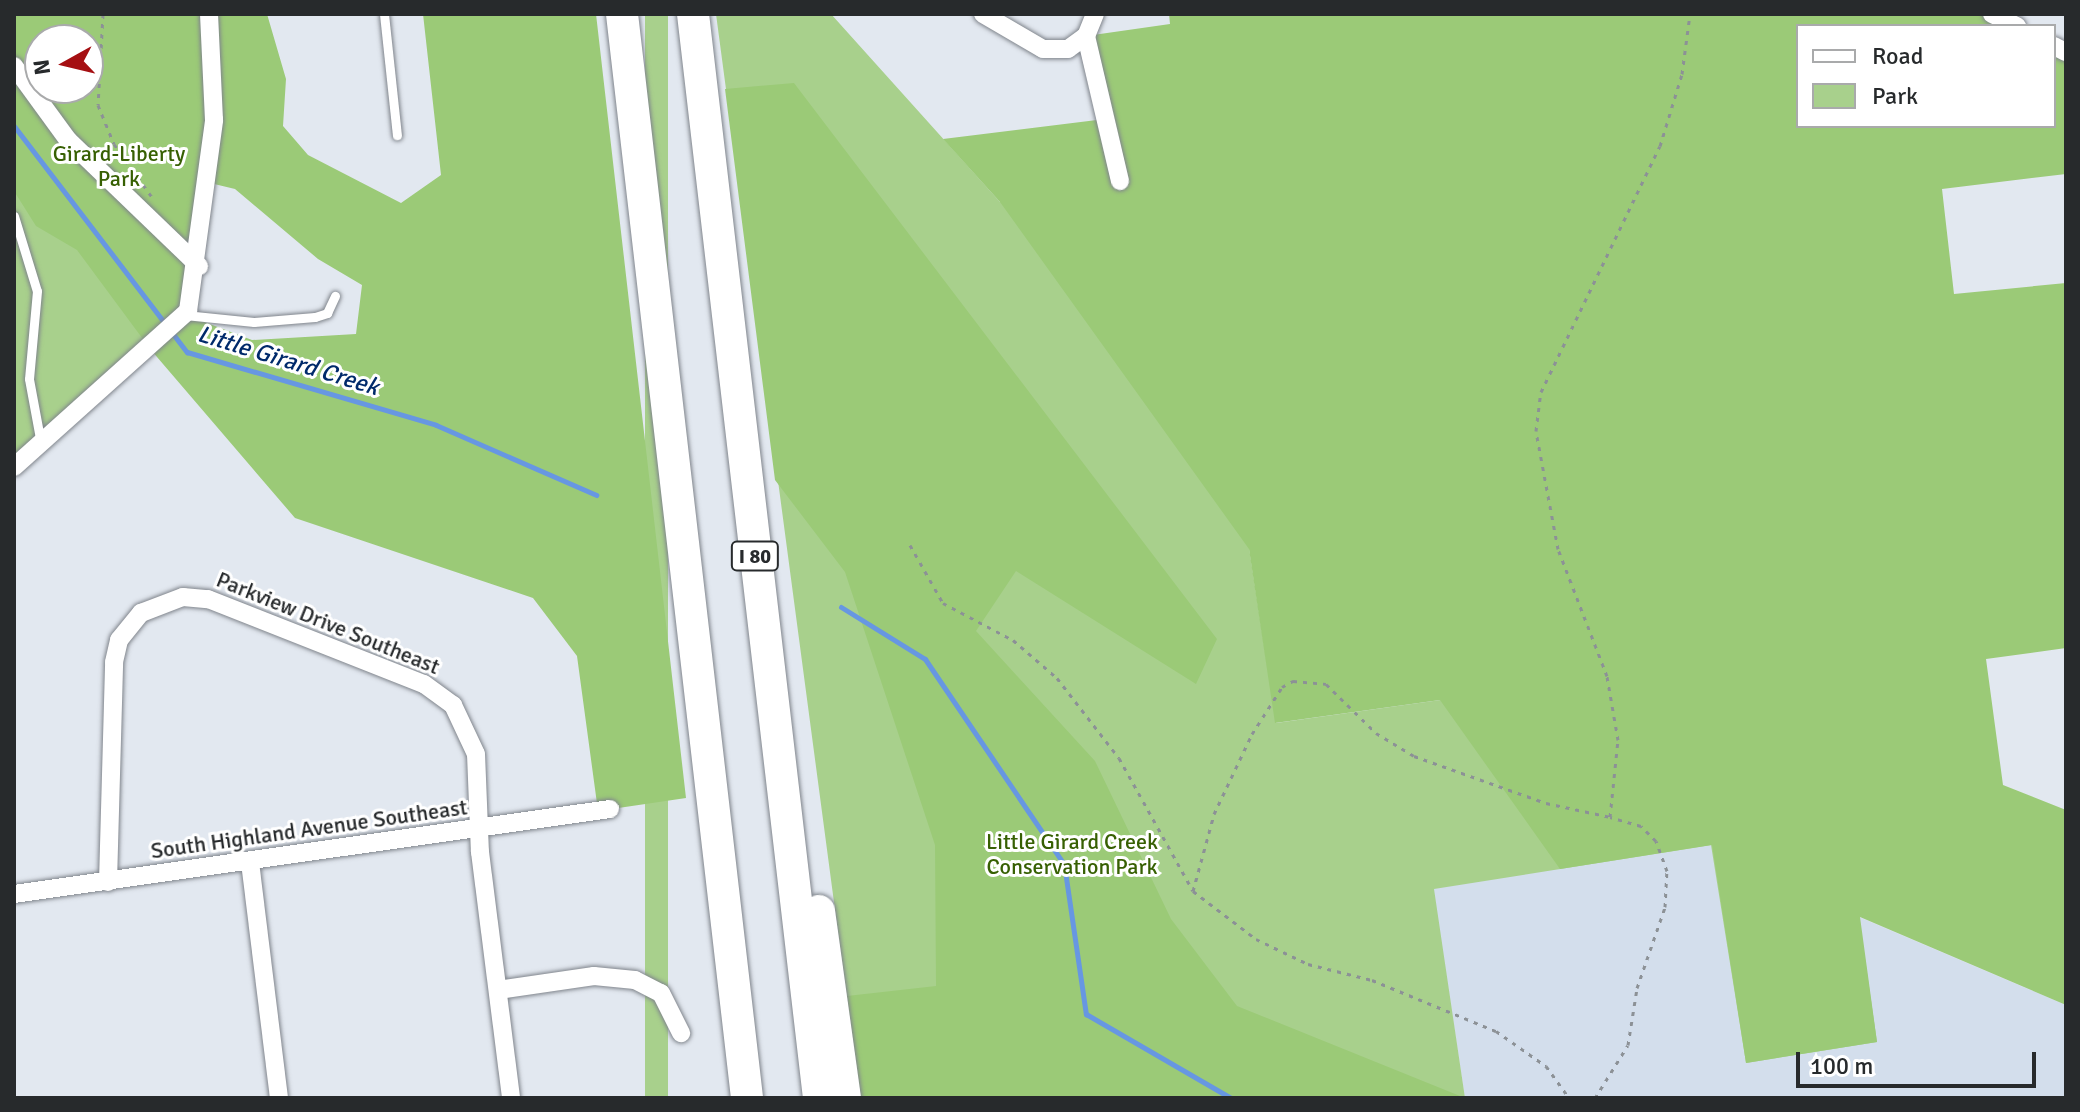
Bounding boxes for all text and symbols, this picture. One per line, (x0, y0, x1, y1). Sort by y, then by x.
north arrow (24, 24, 104, 104)
legend (1796, 24, 2056, 128)
text: Road (1872, 41, 1923, 71)
text: N (27, 58, 56, 77)
text: Park (1872, 81, 1918, 111)
park label: Girard-Liberty Park (53, 140, 185, 192)
water label: Little Girard Creek (194, 320, 382, 402)
road number: I 80 (729, 540, 781, 572)
street label: Parkview Drive Southeast (213, 566, 443, 680)
street label: South Highland Avenue Southeast (149, 794, 469, 864)
park label: Little Girard Creek Conservation Park (986, 828, 1158, 880)
scale bar (1800, 1036, 2040, 1086)
text: 100 m (1810, 1051, 1873, 1081)

